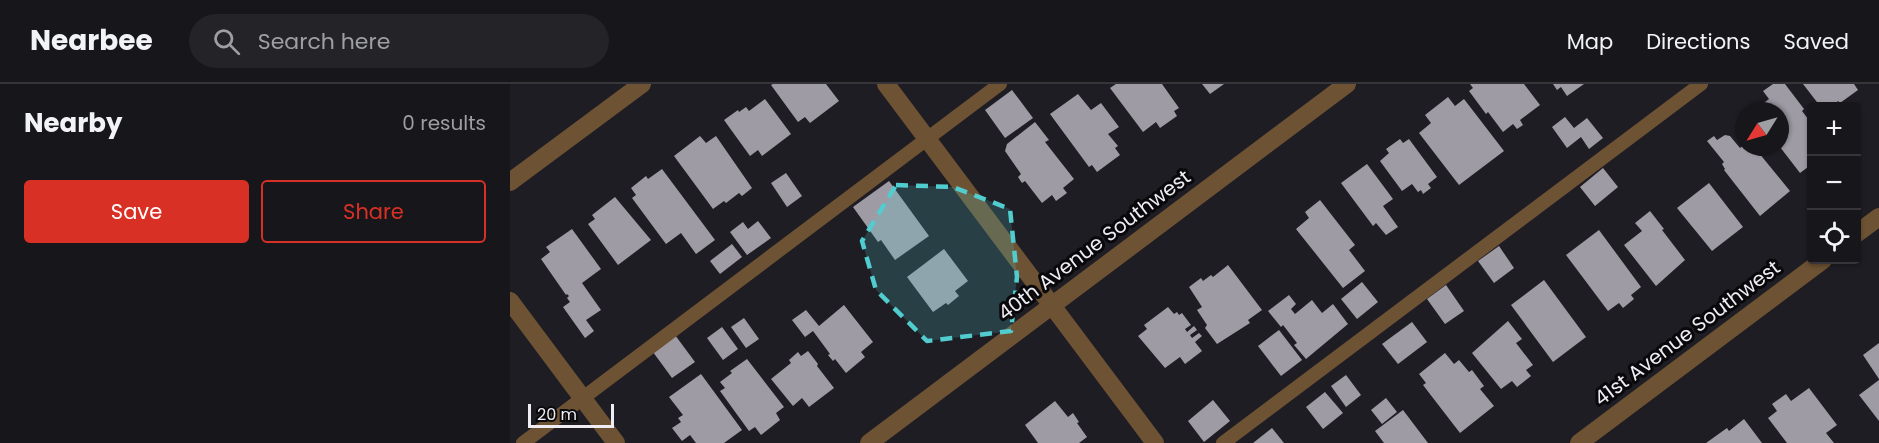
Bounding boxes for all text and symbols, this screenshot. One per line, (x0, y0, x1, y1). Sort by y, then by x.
search box (189, 14, 609, 68)
text: Nearbee (30, 21, 153, 60)
icon: search (210, 25, 243, 58)
text: Search here (258, 26, 390, 57)
text: Map (1567, 27, 1613, 56)
text: Directions (1646, 27, 1750, 56)
text: Saved (1783, 27, 1849, 56)
north arrow (1735, 102, 1789, 156)
map controls (1807, 102, 1861, 264)
button: + (1807, 102, 1861, 156)
text: Nearby (24, 105, 122, 141)
text: 0 results (402, 109, 486, 137)
button: − (1807, 156, 1861, 210)
street label: 40th Avenue Southwest (992, 163, 1196, 327)
button: Save (24, 180, 249, 243)
button: Share (261, 180, 486, 243)
button: locate (1807, 210, 1861, 264)
street label: 41st Avenue Southwest (1588, 254, 1786, 412)
scale bar (528, 401, 614, 428)
text: 20 m (537, 403, 577, 426)

